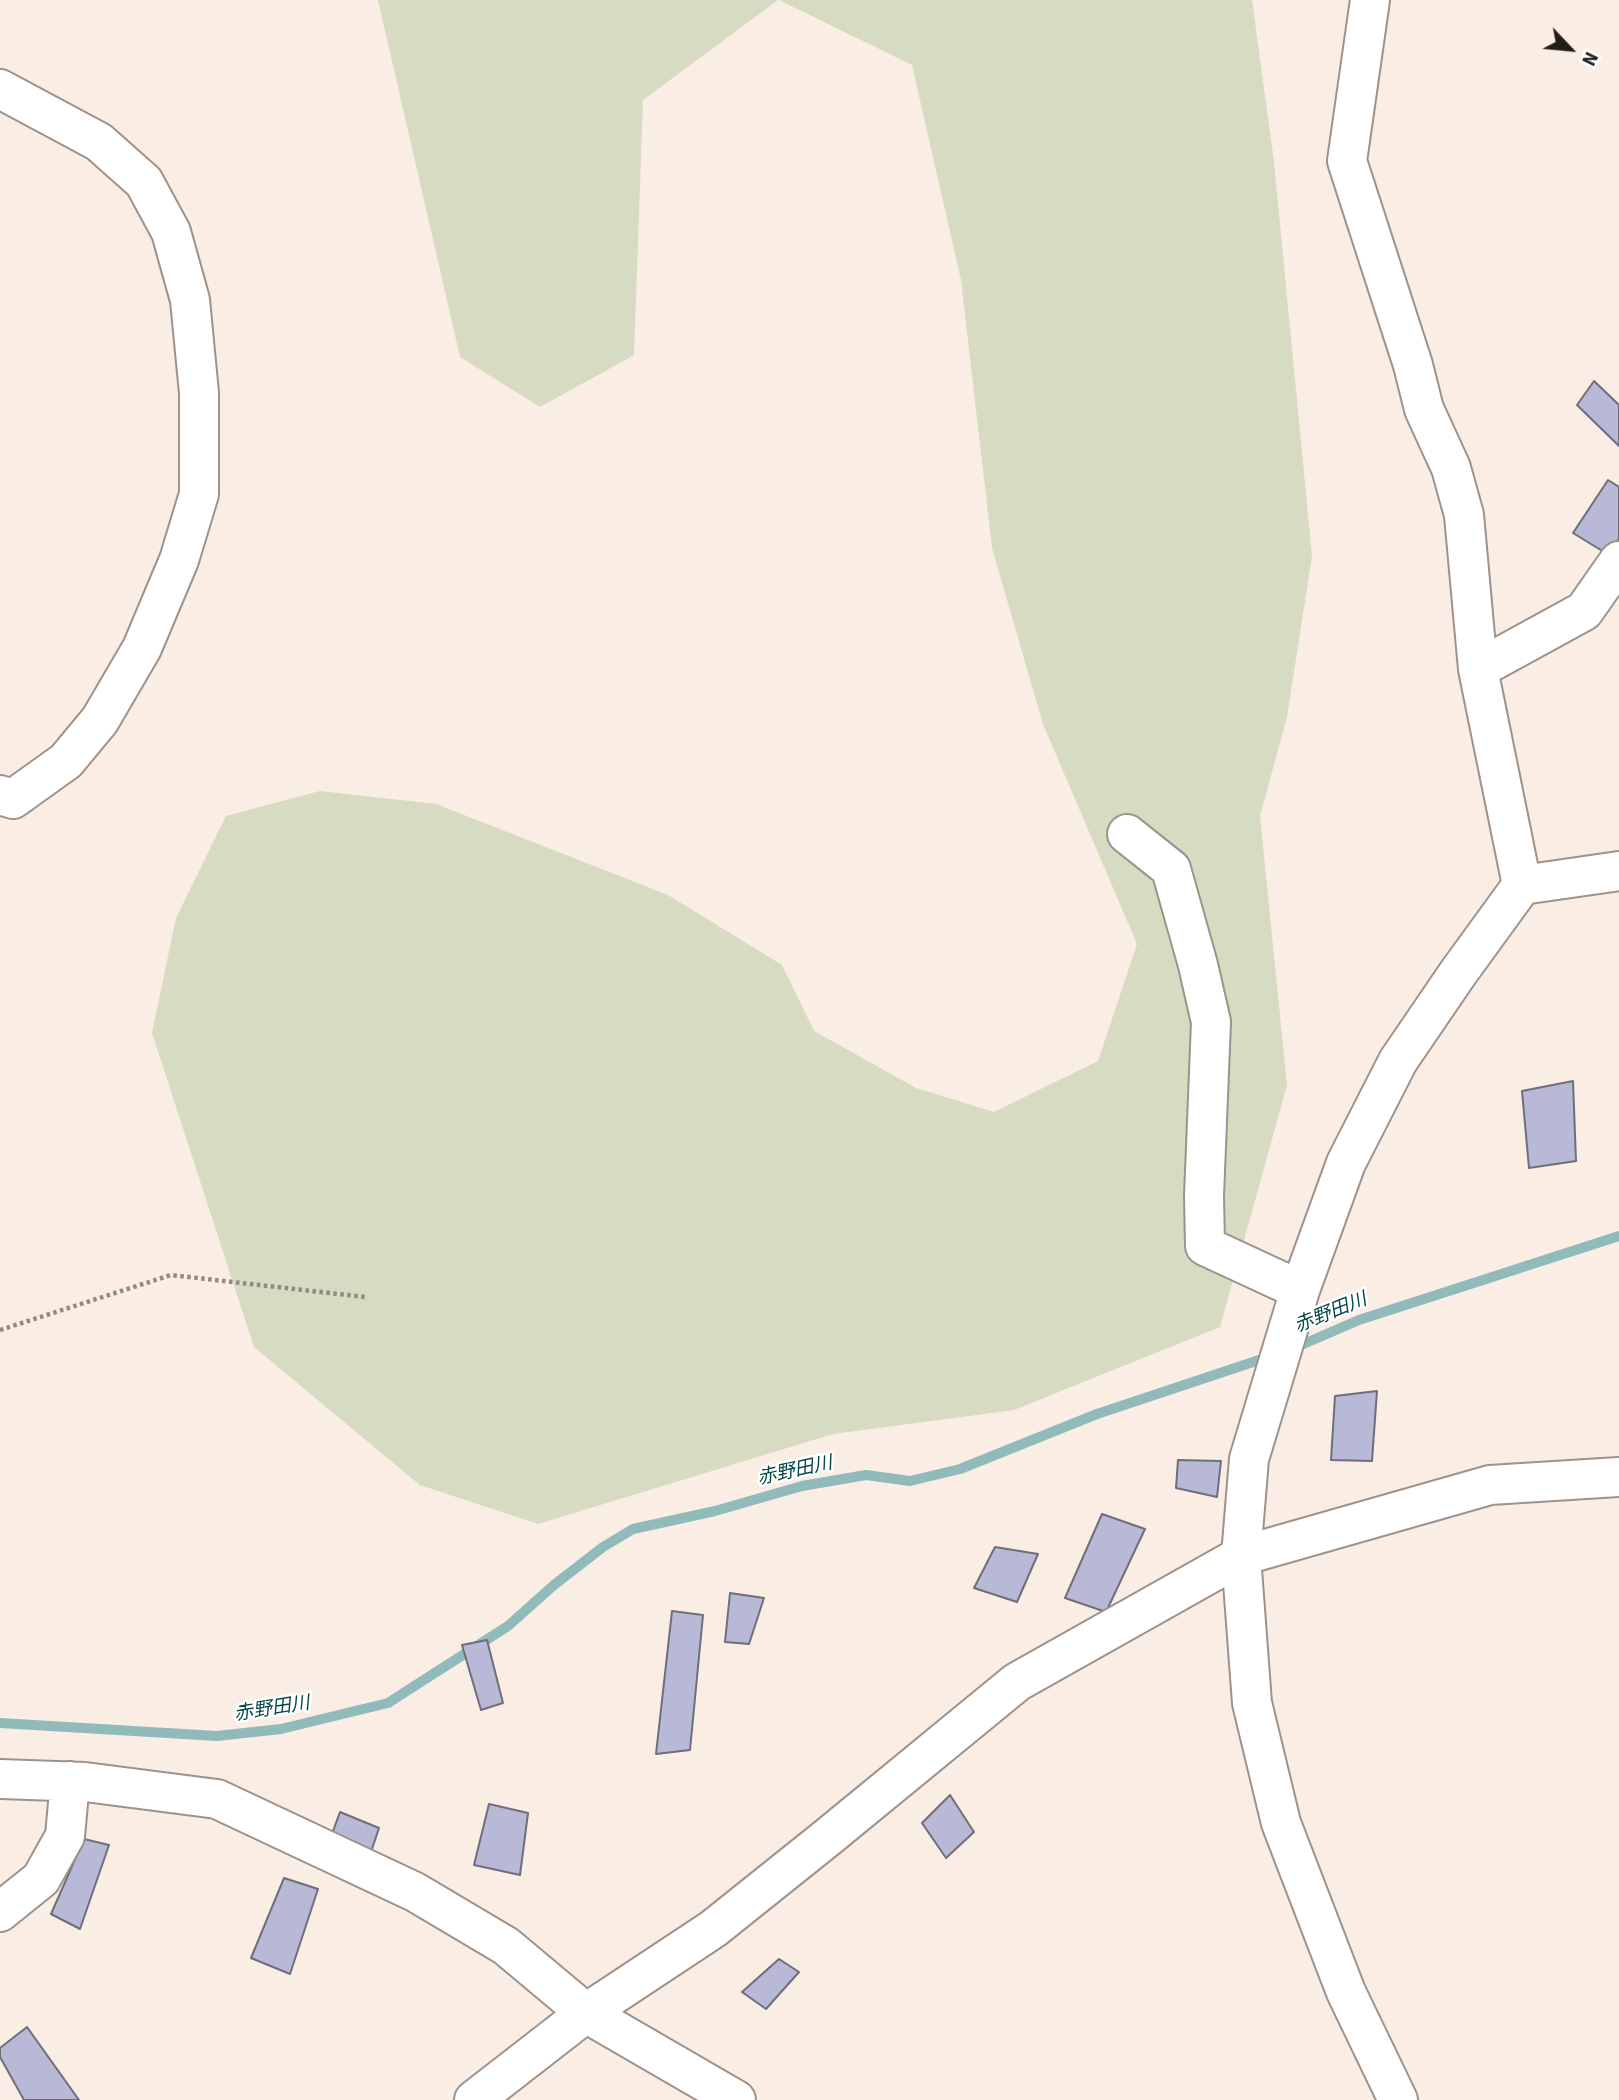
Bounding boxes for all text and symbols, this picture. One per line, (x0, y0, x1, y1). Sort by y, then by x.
north arrow (1535, 14, 1605, 84)
text: N (1574, 47, 1604, 70)
water label: 赤野田川 (1291, 1289, 1371, 1339)
water label: 赤野田川 (755, 1453, 835, 1491)
water label: 赤野田川 (233, 1693, 311, 1727)

